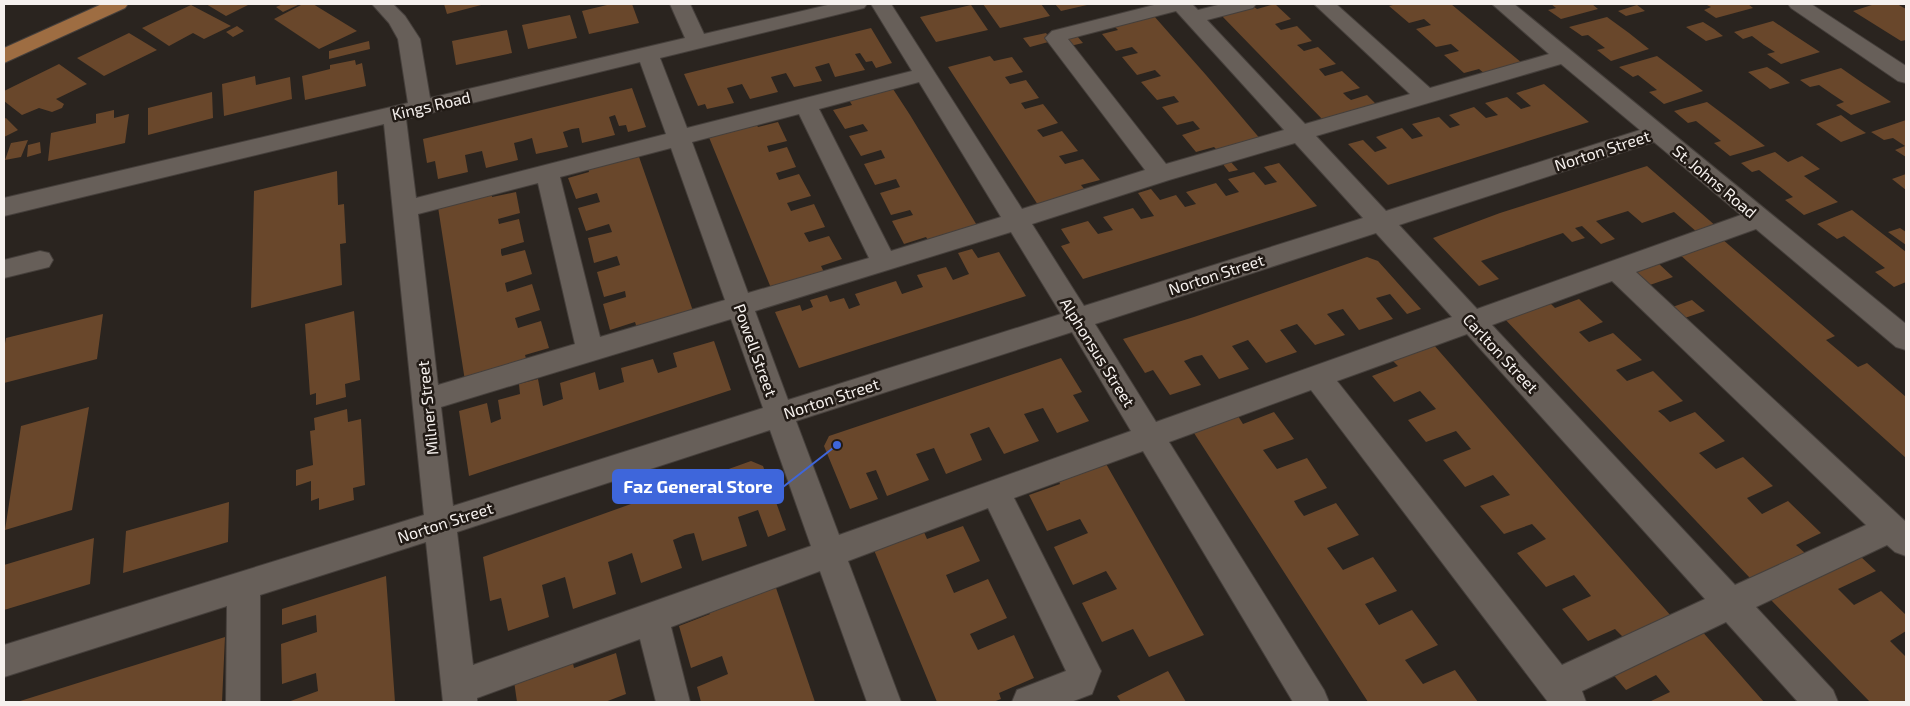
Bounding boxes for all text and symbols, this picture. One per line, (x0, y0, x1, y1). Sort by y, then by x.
street label: Kings Road (390, 87, 472, 123)
street label: Norton Street (1552, 126, 1652, 174)
street label: St. Johns Road (1669, 140, 1761, 222)
street label: Norton Street (1166, 250, 1266, 298)
street label: Alphonsus Street (1057, 294, 1139, 410)
street label: Powell Street (730, 301, 782, 399)
street label: Carlton Street (1459, 309, 1543, 397)
street label: Milner Street (413, 360, 441, 456)
street label: Norton Street (781, 374, 881, 422)
callout: Faz General Store (613, 470, 783, 503)
text: Faz General Store (623, 475, 773, 497)
street label: Norton Street (395, 498, 495, 546)

